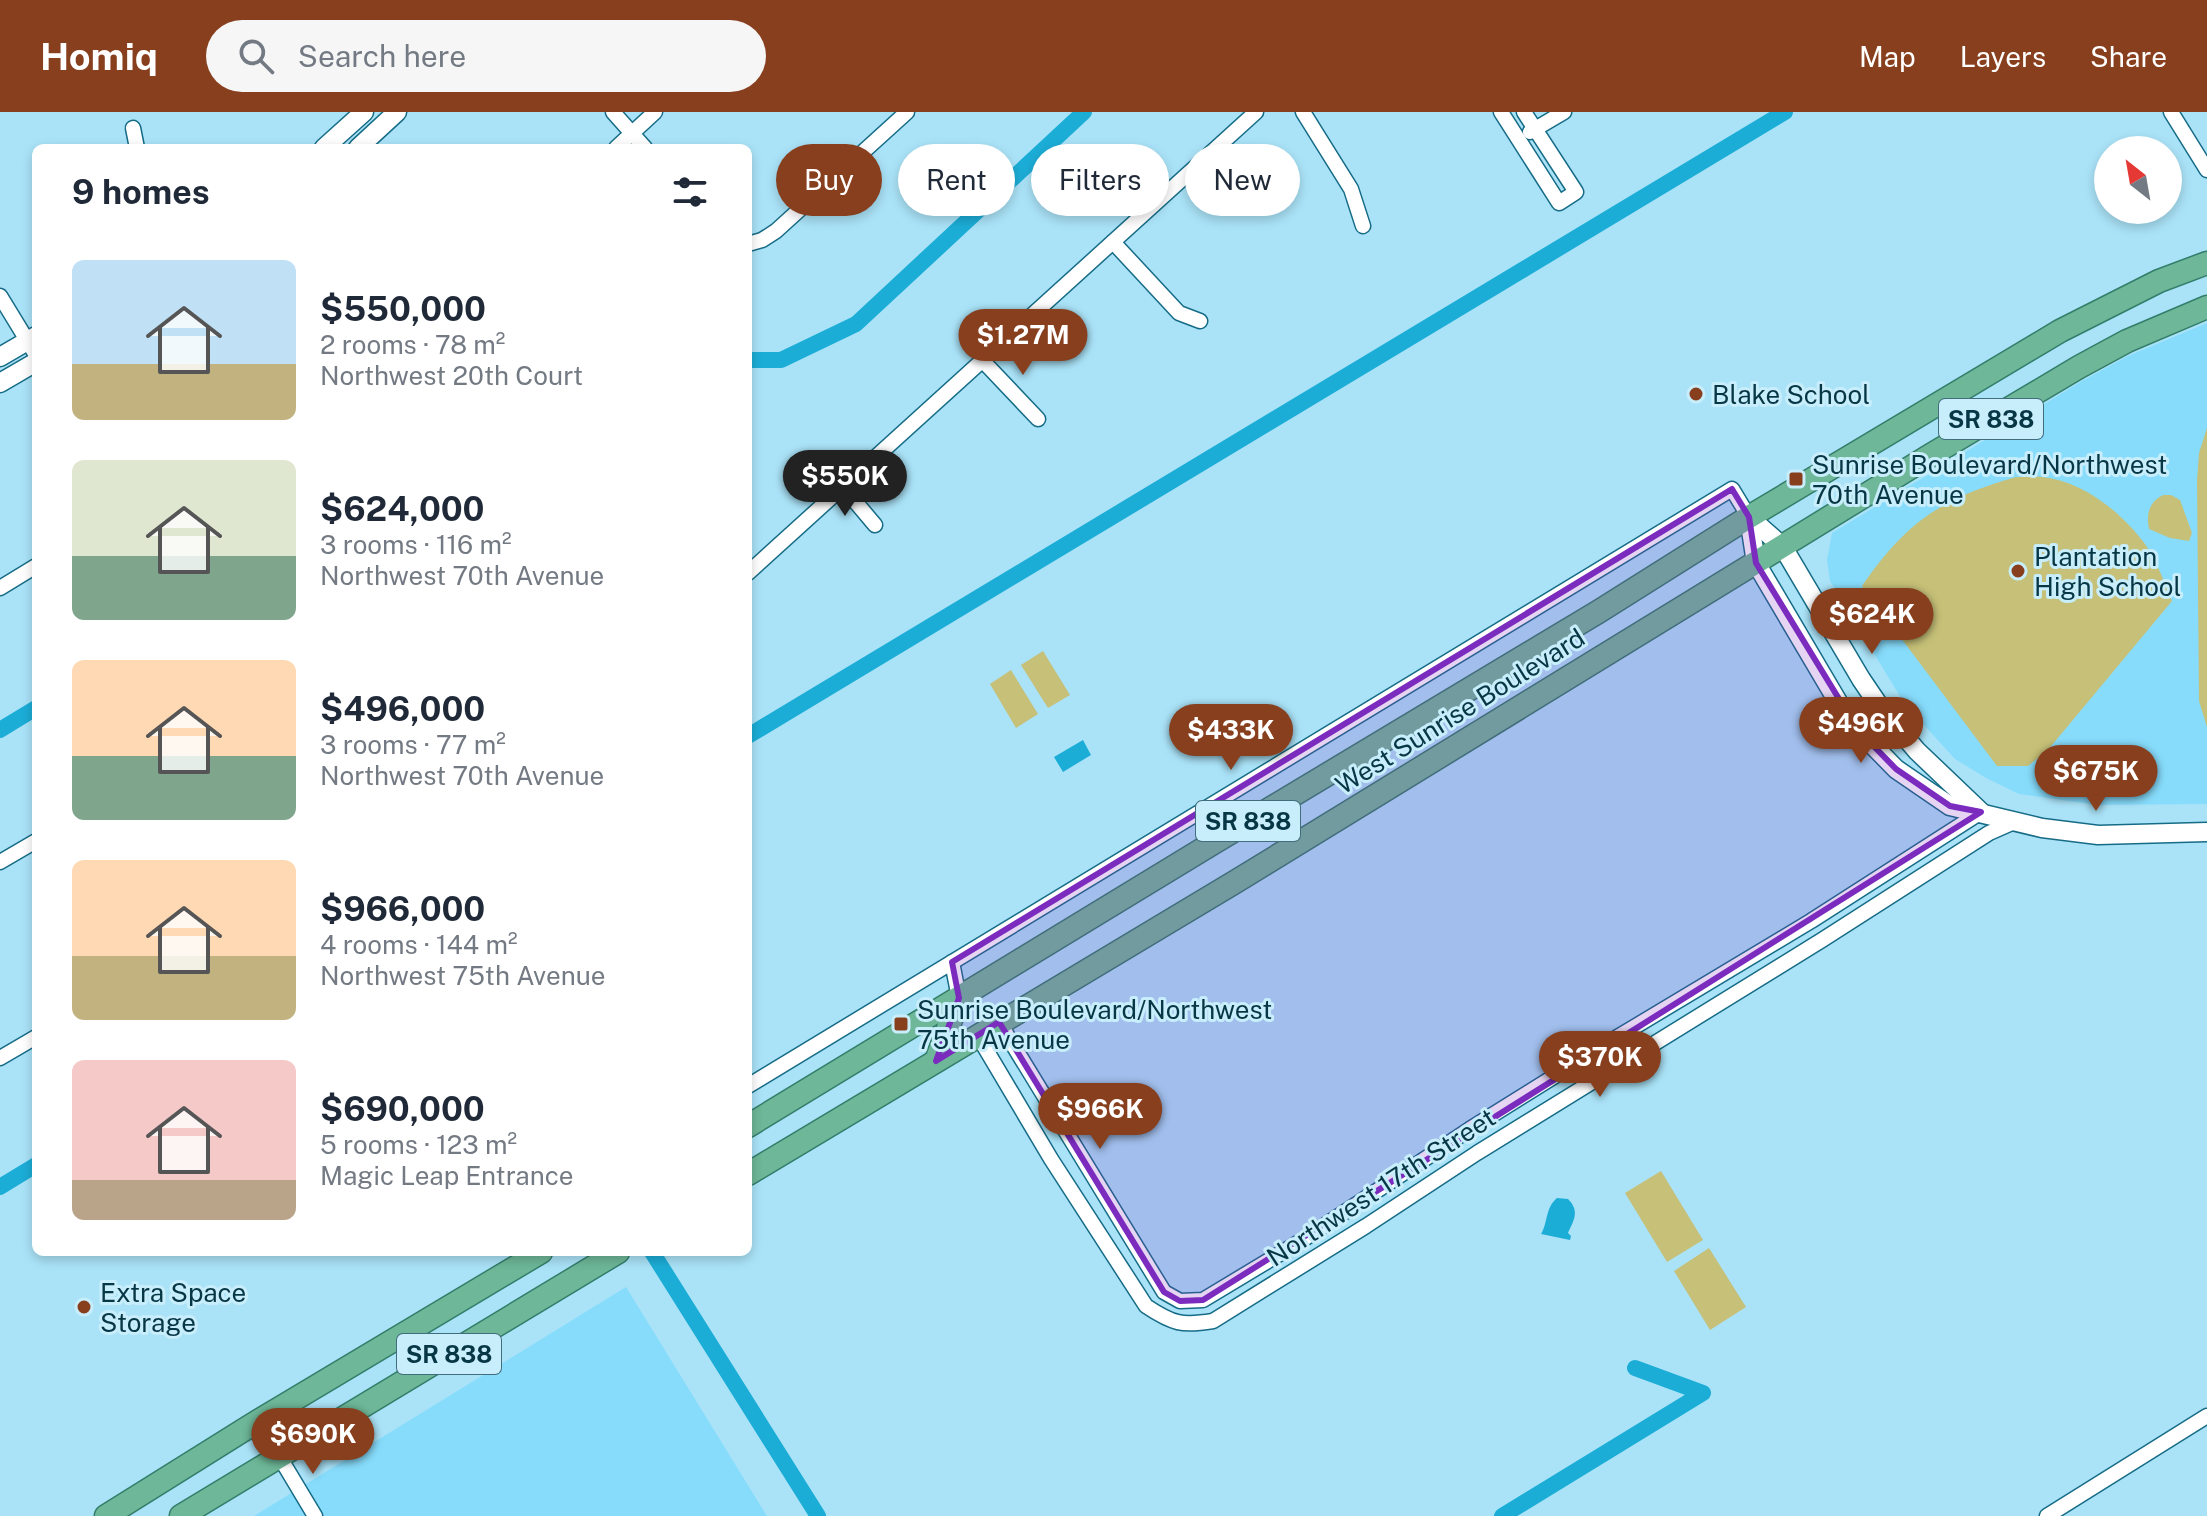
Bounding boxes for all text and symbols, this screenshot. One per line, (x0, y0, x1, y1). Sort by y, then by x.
search box (206, 20, 766, 92)
text: Homiq (40, 34, 158, 79)
icon: search (234, 34, 278, 78)
text: Search here (298, 38, 466, 74)
text: Map (1859, 40, 1916, 73)
text: Layers (1960, 40, 2046, 73)
text: Share (2090, 40, 2167, 73)
north arrow (2094, 136, 2182, 224)
map controls (2094, 136, 2182, 224)
chip: Buy (776, 144, 882, 216)
chip: Rent (898, 144, 1015, 216)
chip: Filters (1031, 144, 1169, 216)
chip: New (1185, 144, 1300, 216)
icon: filters (668, 170, 712, 214)
text: 9 homes (72, 172, 210, 212)
text: $550,000 (320, 289, 486, 329)
icon: home (136, 292, 232, 388)
pin: $1.27M (958, 309, 1088, 377)
text: $1.27M (977, 319, 1070, 350)
text: 2 rooms · 78 m² (320, 329, 505, 360)
text: Northwest 20th Court (320, 360, 583, 391)
place label: Blake School (1712, 379, 1870, 410)
marker: Blake School (1687, 385, 1705, 403)
road number: SR 838 (1939, 399, 2043, 439)
place label: Sunrise Boulevard/Northwest 70th Avenue (1812, 449, 2167, 510)
pin: $550K (789, 450, 901, 518)
text: $550K (801, 460, 889, 491)
marker: Sunrise Boulevard/Northwest 70th Avenue (1787, 470, 1805, 488)
text: $624,000 (320, 489, 484, 529)
icon: home (136, 492, 232, 588)
text: 3 rooms · 116 m² (320, 529, 512, 560)
place label: Plantation High School (2034, 541, 2181, 602)
text: Northwest 70th Avenue (320, 560, 604, 591)
marker: Plantation High School (2009, 562, 2027, 580)
pin: $624K (1816, 588, 1928, 656)
text: $624K (1828, 598, 1916, 629)
street label: West Sunrise Boulevard (1330, 622, 1590, 800)
text: $496,000 (320, 689, 485, 729)
icon: home (136, 692, 232, 788)
pin: $496K (1805, 697, 1917, 765)
pin: $433K (1175, 704, 1287, 772)
text: $496K (1817, 707, 1905, 738)
text: $433K (1187, 714, 1275, 745)
text: 3 rooms · 77 m² (320, 729, 506, 760)
pin: $675K (2040, 745, 2152, 813)
text: $675K (2053, 755, 2139, 786)
text: Northwest 70th Avenue (320, 760, 604, 791)
road number: SR 838 (1196, 801, 1300, 841)
text: $966,000 (320, 889, 485, 929)
icon: home (136, 892, 232, 988)
text: 4 rooms · 144 m² (320, 929, 518, 960)
text: Northwest 75th Avenue (320, 960, 606, 991)
place label: Sunrise Boulevard/Northwest 75th Avenue (917, 994, 1272, 1055)
marker: Sunrise Boulevard/Northwest 75th Avenue (892, 1015, 910, 1033)
pin: $370K (1544, 1031, 1656, 1099)
text: $370K (1557, 1041, 1643, 1072)
pin: $966K (1044, 1083, 1156, 1151)
text: $690,000 (320, 1089, 485, 1129)
icon: home (136, 1092, 232, 1188)
text: $966K (1056, 1093, 1144, 1124)
street label: Northwest 17th Street (1261, 1102, 1501, 1272)
text: 5 rooms · 123 m² (320, 1129, 517, 1160)
text: Magic Leap Entrance (320, 1160, 573, 1191)
place label: Extra Space Storage (100, 1277, 246, 1338)
marker: Extra Space Storage (75, 1298, 93, 1316)
road number: SR 838 (397, 1334, 501, 1374)
pin: $690K (257, 1408, 369, 1476)
text: $690K (269, 1418, 357, 1449)

